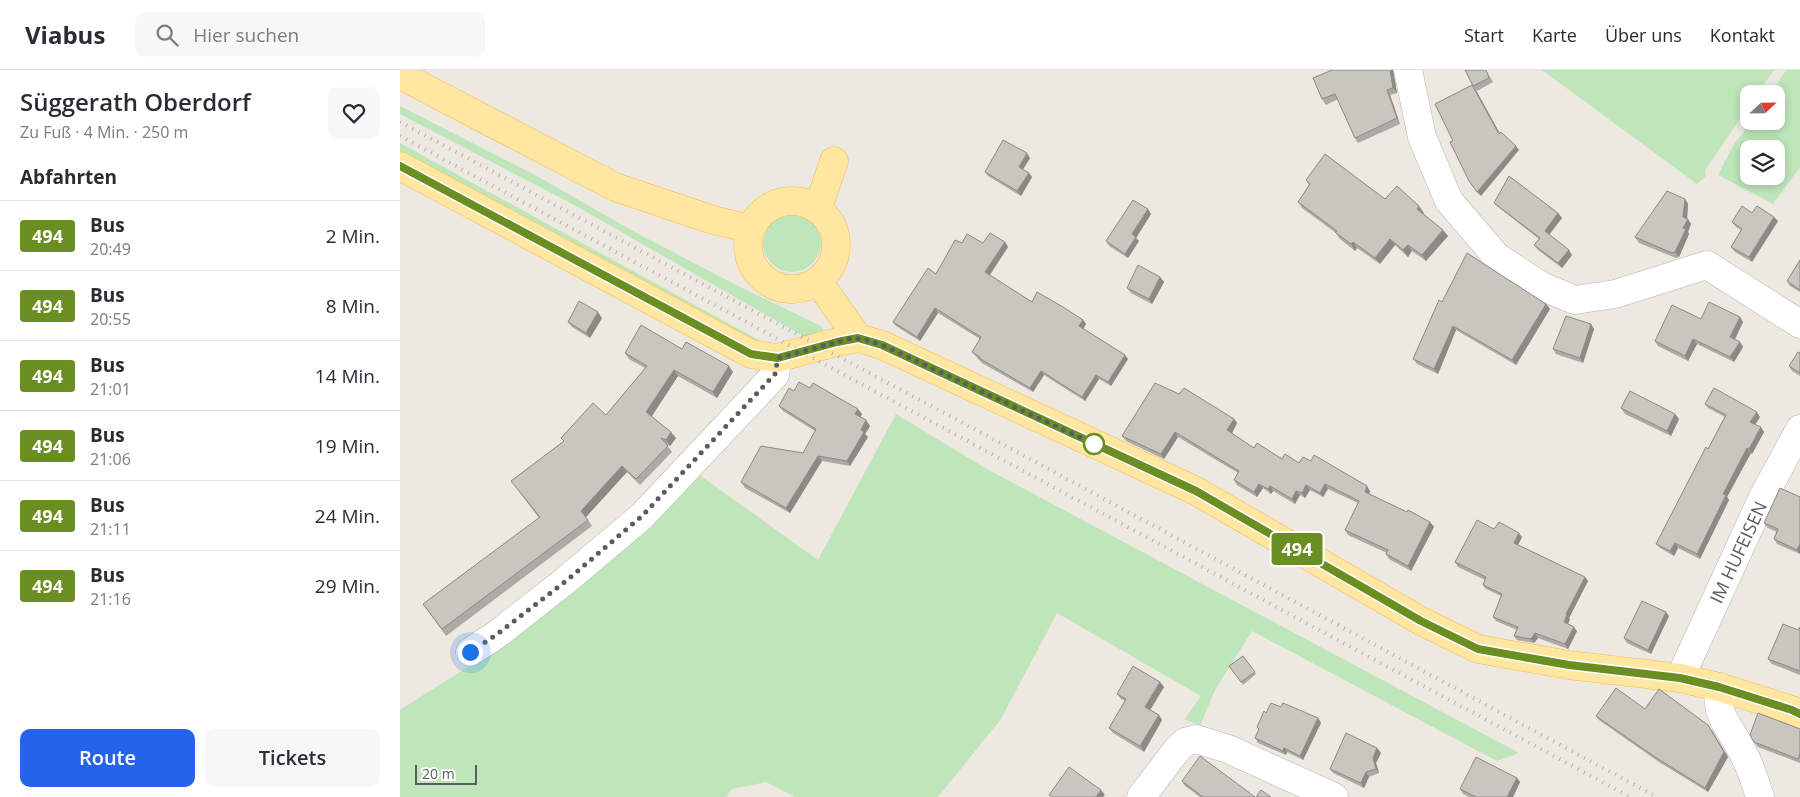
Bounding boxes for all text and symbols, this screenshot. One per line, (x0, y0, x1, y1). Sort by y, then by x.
search box (135, 12, 485, 57)
text: Viabus (25, 18, 105, 51)
icon: search (153, 21, 181, 49)
text: Hier suchen (193, 22, 299, 48)
text: Start (1464, 23, 1504, 47)
text: Karte (1532, 23, 1577, 47)
text: Über uns (1605, 23, 1682, 47)
text: Kontakt (1710, 23, 1775, 47)
text: Süggerath Oberdorf (20, 85, 251, 118)
north arrow (1740, 85, 1785, 130)
map controls (1740, 85, 1785, 185)
button: heart (328, 87, 380, 139)
text: Zu Fuß · 4 Min. · 250 m (20, 121, 188, 143)
button: layers (1740, 140, 1785, 185)
text: Abfahrten (20, 164, 117, 190)
text: Bus (90, 212, 125, 238)
text: 2 Min. (326, 223, 380, 249)
text: 494 (32, 224, 63, 248)
text: 20:49 (90, 238, 131, 260)
text: Bus (90, 282, 125, 308)
text: 8 Min. (326, 293, 380, 319)
text: 494 (32, 294, 63, 318)
text: 20:55 (90, 308, 131, 330)
text: Bus (90, 352, 125, 378)
text: 14 Min. (315, 363, 380, 389)
text: 494 (32, 364, 63, 388)
text: 21:01 (90, 378, 131, 400)
text: Bus (90, 422, 125, 448)
text: 19 Min. (315, 433, 380, 459)
unlabelled marker (1083, 433, 1105, 455)
text: 494 (32, 434, 63, 458)
text: 21:06 (90, 448, 131, 470)
text: Bus (90, 492, 125, 518)
street label: IM HUFEISEN (1704, 497, 1772, 607)
text: 24 Min. (315, 503, 380, 529)
text: 494 (32, 504, 63, 528)
text: 21:11 (90, 518, 131, 540)
line badge: 494 (1268, 533, 1326, 565)
text: 494 (1282, 537, 1312, 561)
text: Bus (90, 562, 125, 588)
text: 29 Min. (315, 573, 380, 599)
text: 494 (32, 574, 63, 598)
text: 21:16 (90, 588, 131, 610)
your location (458, 640, 483, 665)
button: Route (20, 729, 195, 787)
button: Tickets (205, 729, 380, 787)
scale bar (415, 762, 478, 785)
text: 20 m (422, 764, 455, 783)

